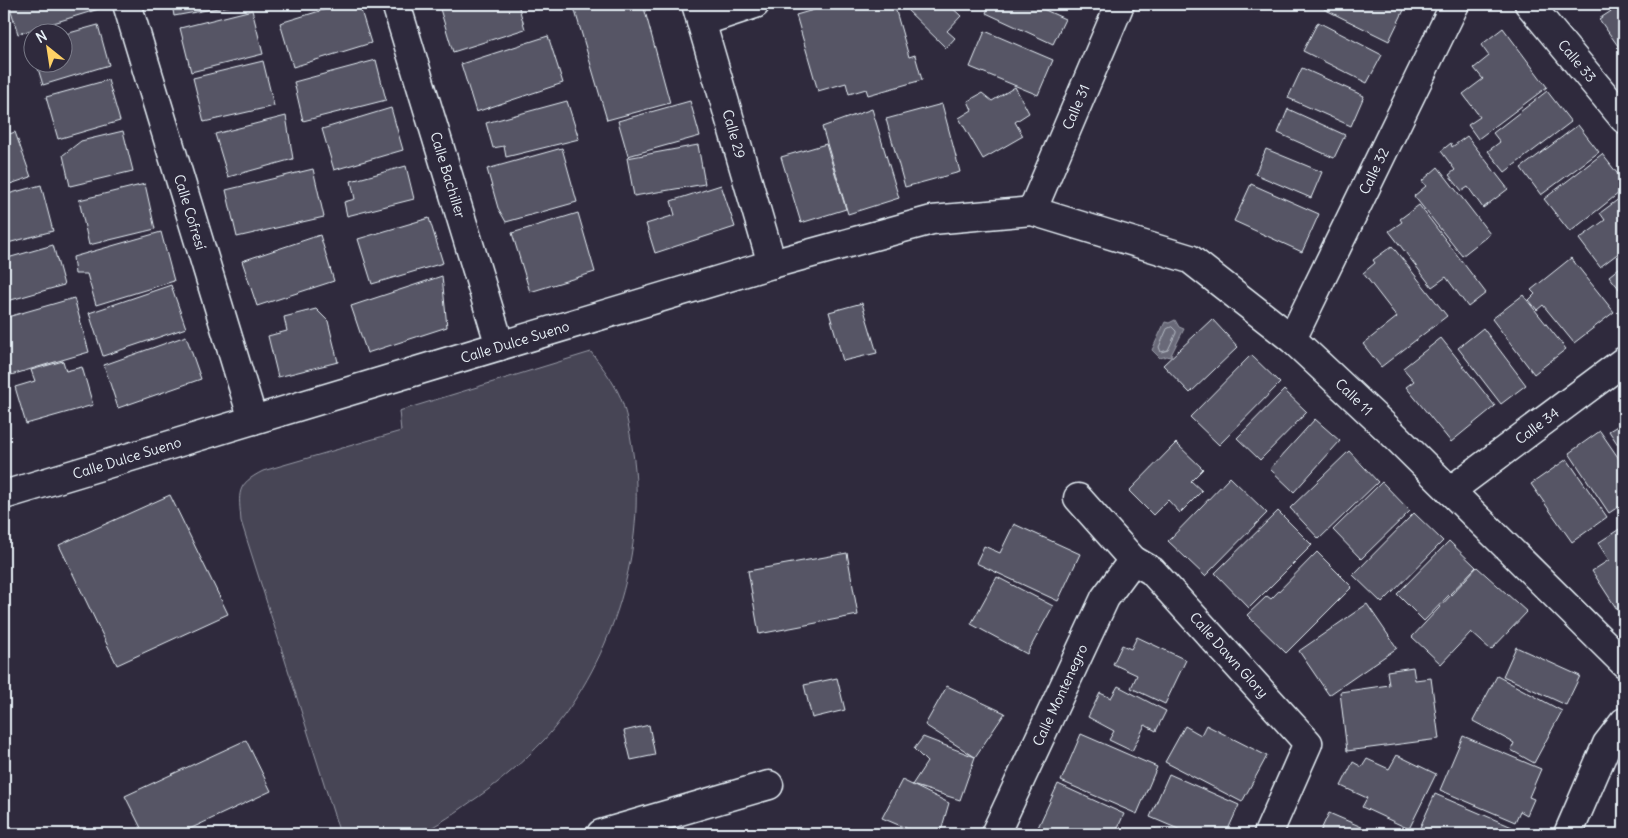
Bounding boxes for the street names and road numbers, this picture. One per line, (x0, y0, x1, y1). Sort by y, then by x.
street label: Calle 33 (1554, 36, 1600, 86)
street label: Calle 31 (1058, 82, 1094, 132)
street label: Calle 29 (718, 108, 750, 160)
street label: Calle Bachiller (426, 130, 470, 221)
street label: Calle 32 (1355, 144, 1393, 197)
street label: Calle Cofresí (170, 172, 210, 252)
street label: Calle Dulce Sueno (459, 317, 572, 367)
street label: Calle 11 (1331, 375, 1377, 419)
street label: Calle 34 (1511, 404, 1563, 448)
street label: Calle Dulce Sueno (71, 433, 184, 483)
street label: Calle Dawn Glory (1186, 608, 1272, 702)
street label: Calle Montenegro (1029, 641, 1092, 749)

